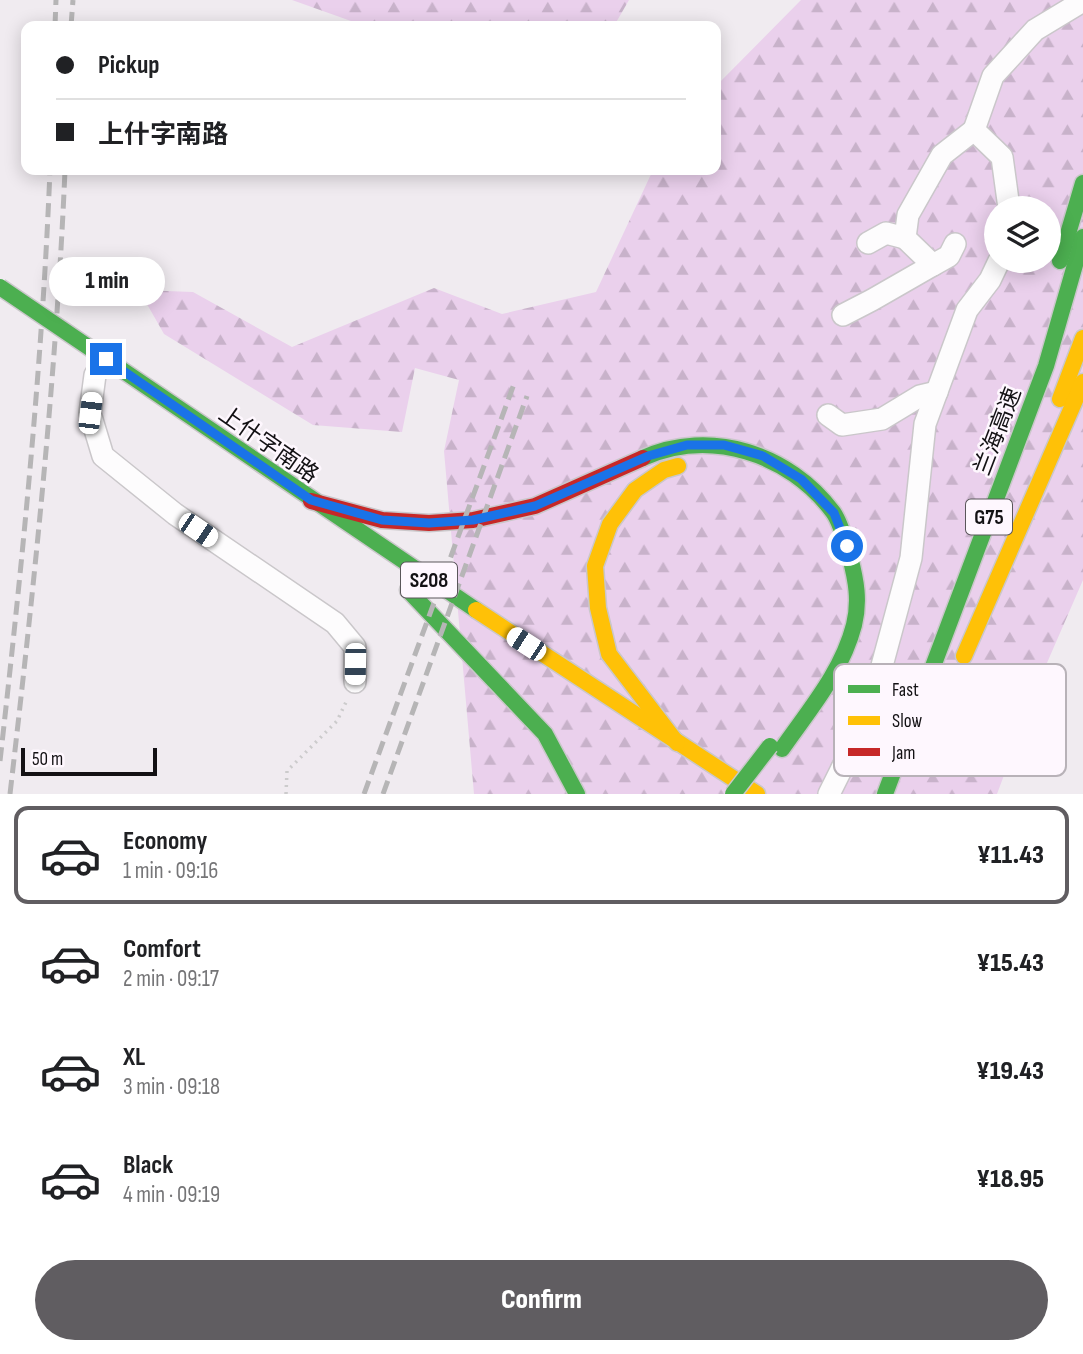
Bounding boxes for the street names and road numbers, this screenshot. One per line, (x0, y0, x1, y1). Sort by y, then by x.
street label: 兰海高速 (968, 383, 1027, 479)
street label: 上什字南路 (213, 400, 324, 489)
road number: G75 (966, 500, 1012, 534)
road number: S208 (401, 562, 457, 598)

